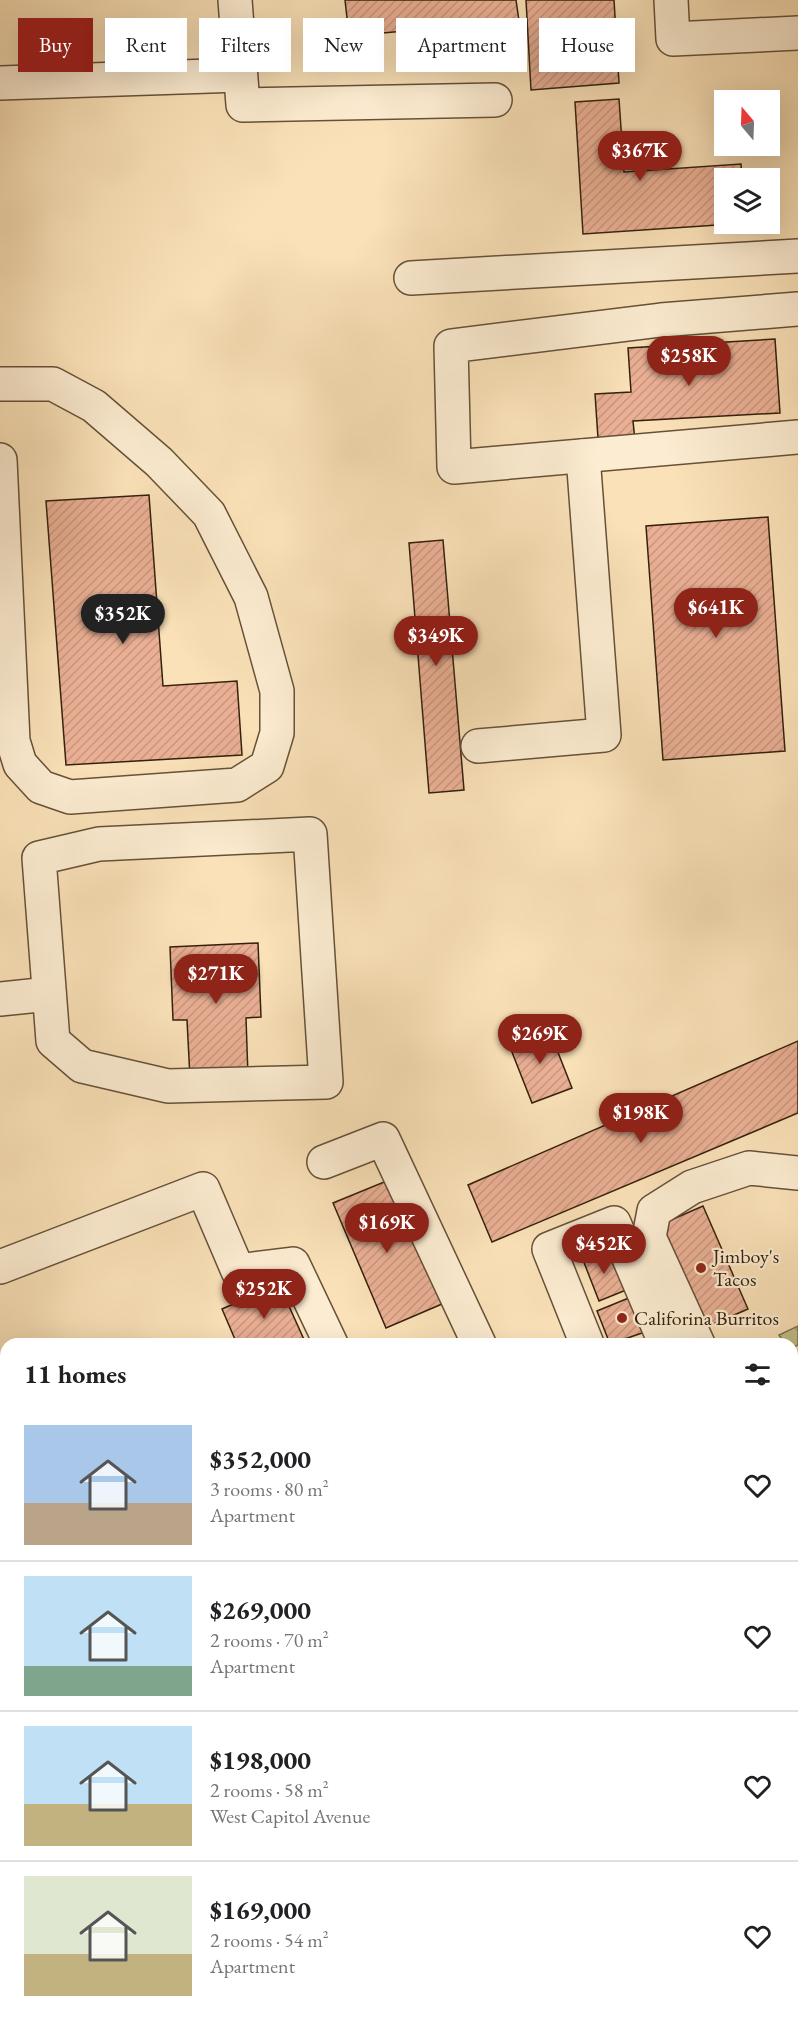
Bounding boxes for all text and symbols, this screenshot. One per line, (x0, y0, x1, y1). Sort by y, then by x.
chip: Buy (18, 18, 93, 72)
chip: Rent (105, 18, 187, 72)
chip: Filters (199, 18, 291, 72)
chip: New (303, 18, 384, 72)
chip: Apartment (396, 18, 527, 72)
chip: House (539, 18, 635, 72)
north arrow (714, 90, 780, 156)
map controls (714, 90, 780, 234)
pin: $367K (598, 131, 682, 182)
text: $367K (612, 137, 668, 163)
button: layers (714, 168, 780, 234)
pin: $258K (647, 336, 731, 387)
text: $258K (661, 342, 717, 368)
pin: $641K (674, 588, 758, 639)
pin: $352K (81, 594, 165, 645)
text: $641K (688, 594, 744, 620)
text: $352K (95, 600, 151, 626)
pin: $349K (394, 616, 478, 667)
text: $349K (408, 622, 464, 648)
pin: $271K (174, 954, 258, 1005)
text: $271K (188, 960, 244, 986)
pin: $269K (498, 1014, 582, 1065)
text: $269K (512, 1020, 568, 1046)
pin: $198K (599, 1093, 683, 1144)
text: $198K (613, 1099, 669, 1125)
pin: $169K (345, 1203, 429, 1254)
text: $169K (359, 1209, 415, 1235)
pin: $452K (562, 1224, 646, 1275)
text: $452K (576, 1230, 632, 1256)
place label: Jimboy's Tacos (711, 1243, 779, 1292)
marker: Jimboy's Tacos (694, 1261, 708, 1275)
pin: $252K (222, 1269, 306, 1320)
text: $252K (236, 1275, 292, 1301)
place label: Califorina Burritos (634, 1305, 779, 1331)
marker: Califorina Burritos (615, 1311, 629, 1325)
text: 11 homes (24, 1357, 126, 1391)
icon: filters (741, 1358, 774, 1391)
text: $352,000 (210, 1442, 311, 1476)
icon: home (72, 1449, 144, 1521)
icon: heart (741, 1469, 774, 1502)
text: 3 rooms · 80 m² (210, 1476, 329, 1502)
text: Apartment (210, 1502, 295, 1528)
text: $269,000 (210, 1593, 311, 1627)
icon: home (72, 1600, 144, 1672)
icon: heart (741, 1620, 774, 1653)
text: 2 rooms · 70 m² (210, 1627, 329, 1653)
text: Apartment (210, 1653, 295, 1679)
text: $198,000 (210, 1743, 311, 1777)
icon: home (72, 1750, 144, 1822)
icon: heart (741, 1770, 774, 1803)
text: 2 rooms · 58 m² (210, 1777, 329, 1803)
text: West Capitol Avenue (210, 1803, 370, 1829)
text: $169,000 (210, 1893, 311, 1927)
icon: home (72, 1900, 144, 1972)
icon: heart (741, 1920, 774, 1953)
text: 2 rooms · 54 m² (210, 1927, 329, 1953)
text: Apartment (210, 1953, 295, 1979)

